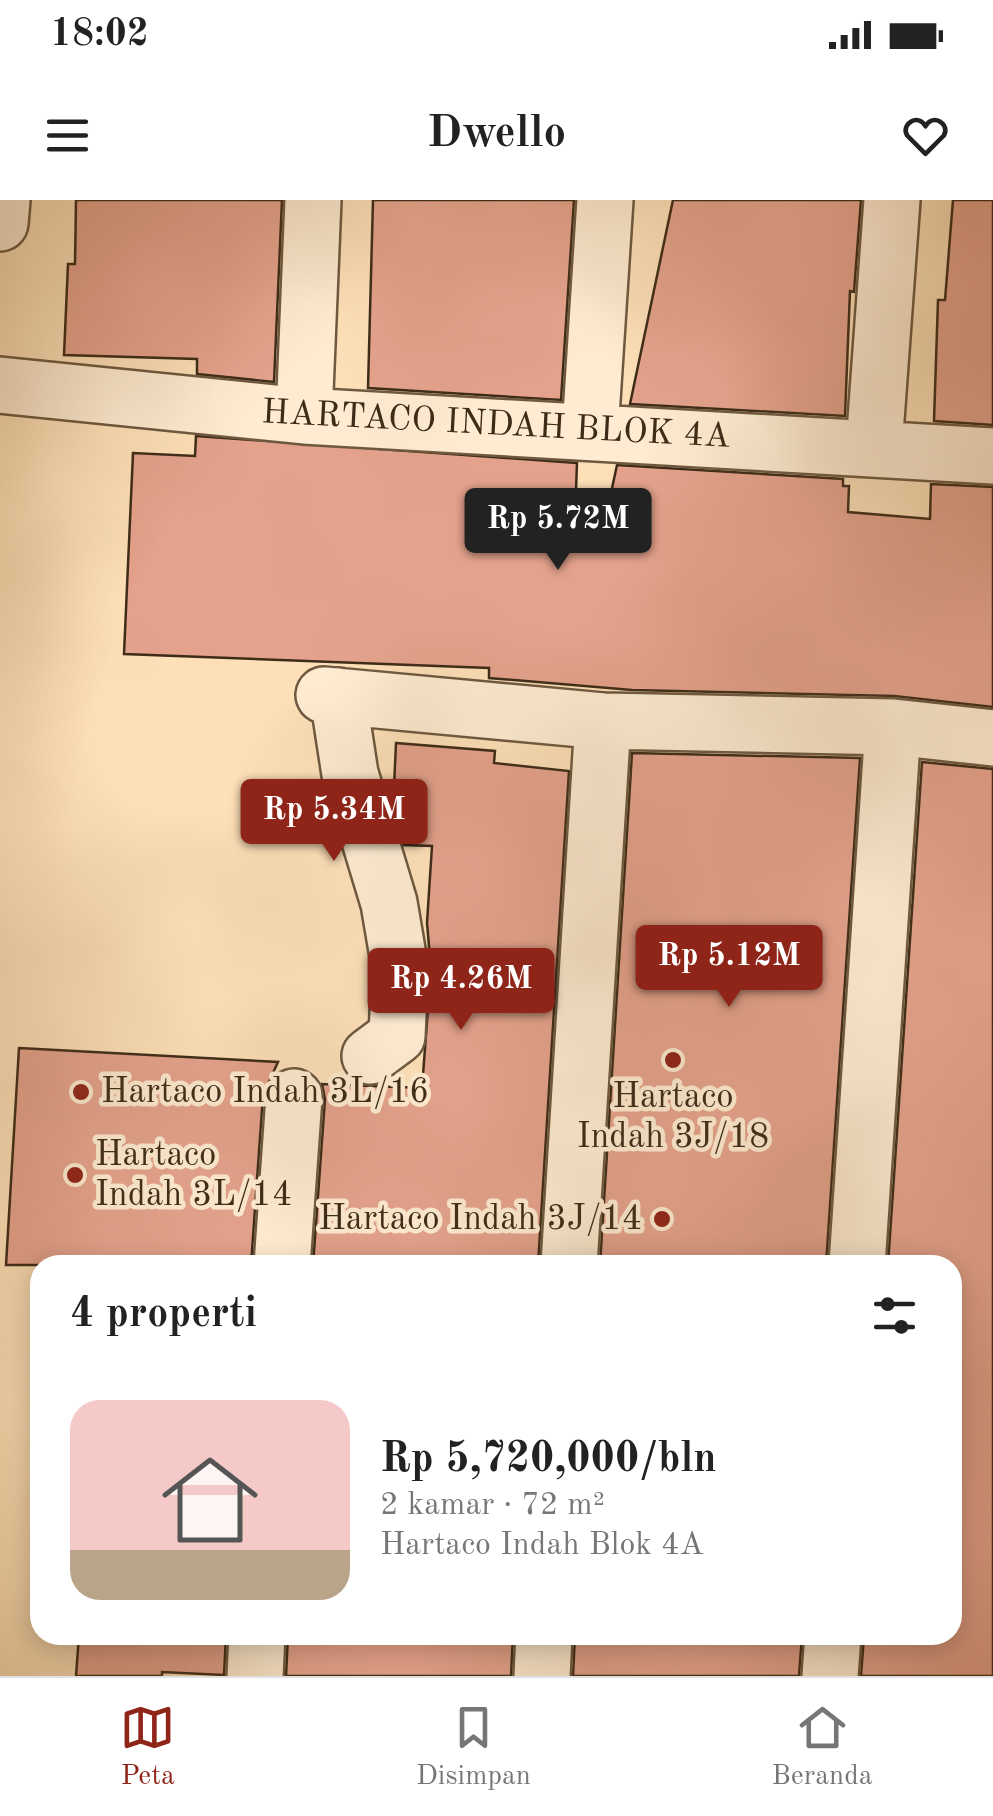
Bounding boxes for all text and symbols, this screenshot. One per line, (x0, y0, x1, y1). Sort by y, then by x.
text: 18:02 (50, 16, 149, 54)
icon: menu (40, 108, 95, 163)
icon: heart (898, 108, 953, 163)
text: Dwello (427, 112, 566, 157)
street label: HARTACO INDAH BLOK 4A (261, 395, 731, 455)
pin: Rp 5.72M (455, 488, 661, 573)
text: Rp 5.72M (487, 504, 629, 536)
pin: Rp 5.34M (231, 779, 437, 864)
text: Rp 5.34M (263, 795, 405, 827)
pin: Rp 5.12M (626, 925, 832, 1010)
text: Rp 5.12M (658, 941, 800, 973)
pin: Rp 4.26M (358, 948, 564, 1033)
text: Rp 4.26M (390, 964, 532, 996)
marker: Hartaco Indah 3J/18 (662, 1049, 684, 1071)
place label: Hartaco Indah 3L/16 (101, 1075, 429, 1110)
place label: Hartaco Indah 3J/18 (577, 1080, 769, 1155)
marker: Hartaco Indah 3L/16 (70, 1081, 92, 1103)
place label: Hartaco Indah 3L/14 (95, 1138, 292, 1213)
marker: Hartaco Indah 3L/14 (64, 1164, 86, 1186)
place label: Hartaco Indah 3J/14 (318, 1202, 642, 1237)
marker: Hartaco Indah 3J/14 (651, 1208, 673, 1230)
icon: filters (867, 1288, 922, 1343)
text: 4 properti (70, 1294, 257, 1336)
text: Rp 5,720,000/bln (380, 1439, 717, 1481)
icon: home (150, 1440, 270, 1560)
text: 2 kamar · 72 m² (380, 1490, 605, 1522)
text: Hartaco Indah Blok 4A (380, 1530, 704, 1562)
tab: Peta (120, 1700, 175, 1795)
tab: Disimpan (416, 1700, 531, 1795)
tab: Beranda (772, 1700, 873, 1795)

